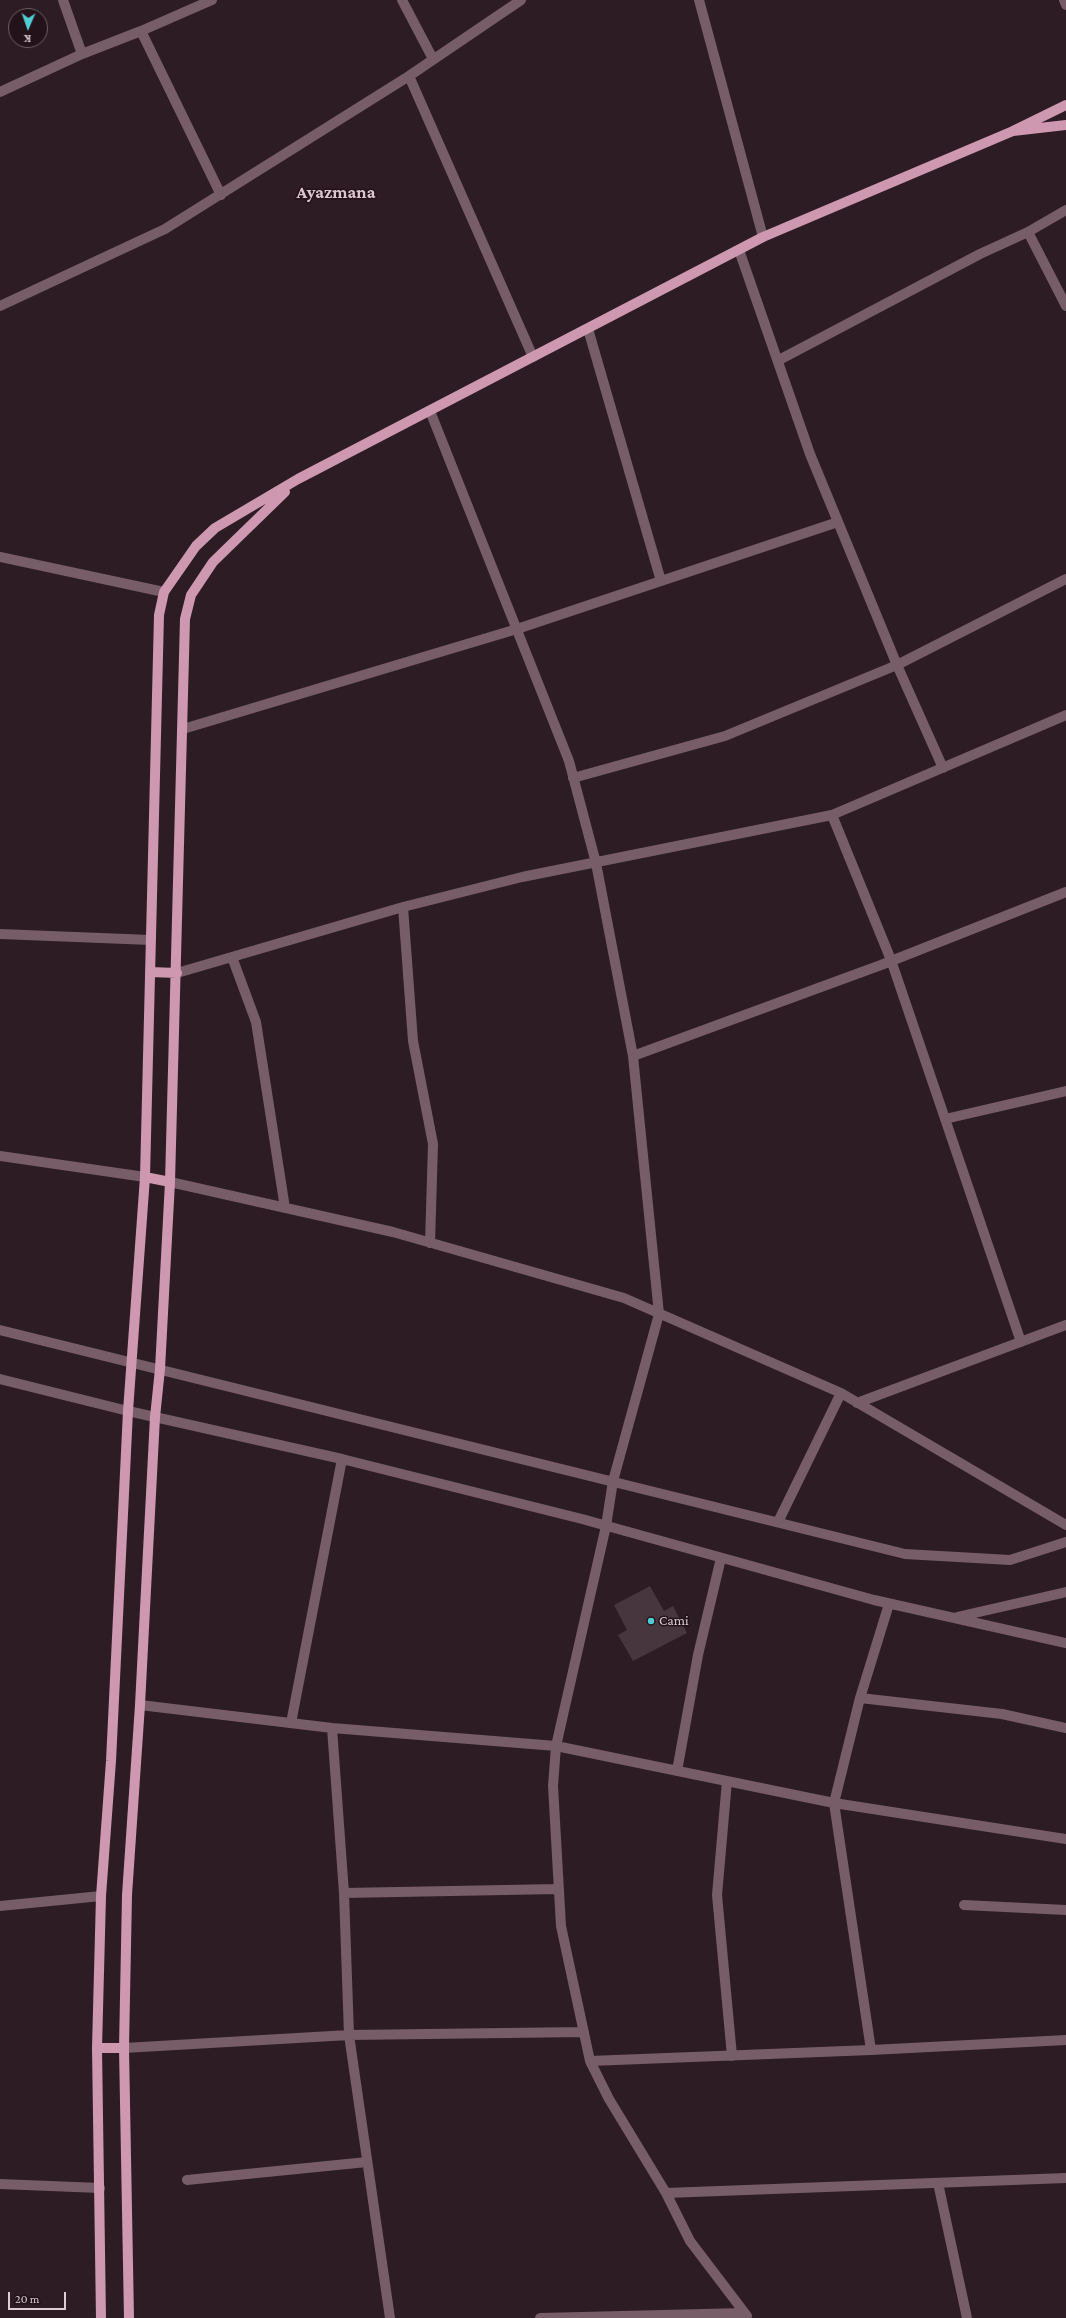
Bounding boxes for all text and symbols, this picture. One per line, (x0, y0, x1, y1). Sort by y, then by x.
north arrow (8, 8, 48, 48)
text: K (24, 33, 31, 45)
district label: Ayazmana (297, 181, 375, 203)
place label: Cami (659, 1613, 689, 1629)
marker: Cami (646, 1616, 656, 1626)
scale bar (10, 2284, 68, 2310)
text: 20 m (15, 2292, 39, 2306)

